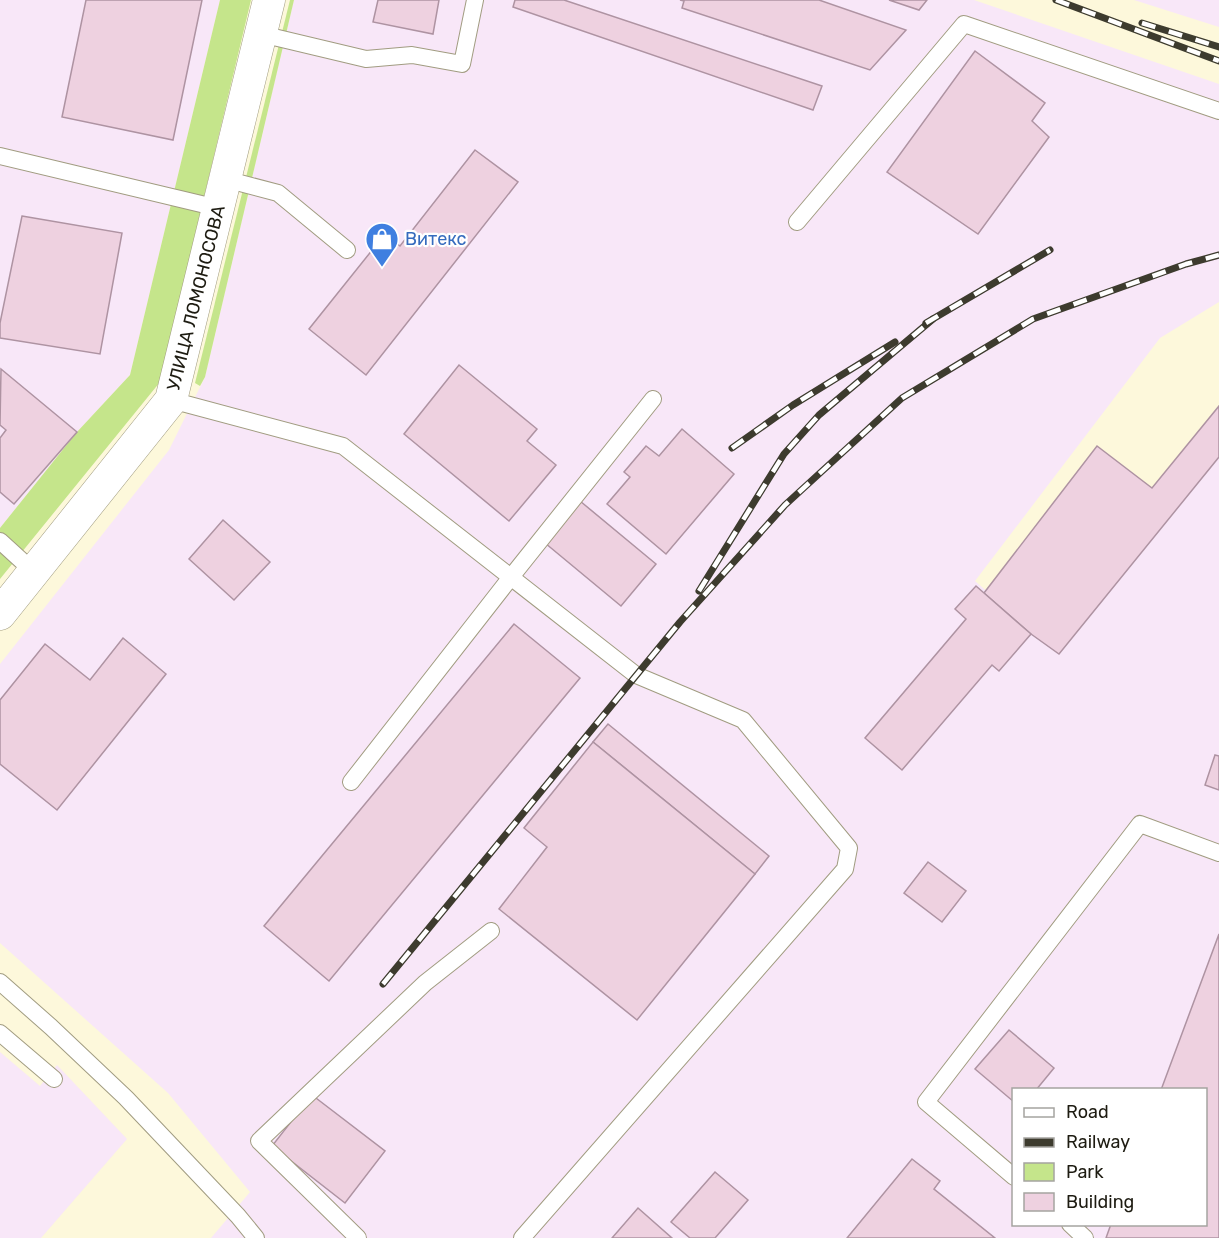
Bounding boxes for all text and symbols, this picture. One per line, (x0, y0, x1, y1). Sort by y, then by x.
street label: УЛИЦА ЛОМОНОСОВА (162, 203, 230, 393)
shop icon: Витекс (364, 221, 400, 268)
place label: Витекс (405, 228, 466, 250)
legend (1012, 1088, 1207, 1226)
text: Road (1066, 1101, 1109, 1123)
text: Railway (1066, 1131, 1130, 1153)
text: Park (1066, 1161, 1104, 1183)
text: Building (1066, 1191, 1134, 1213)

